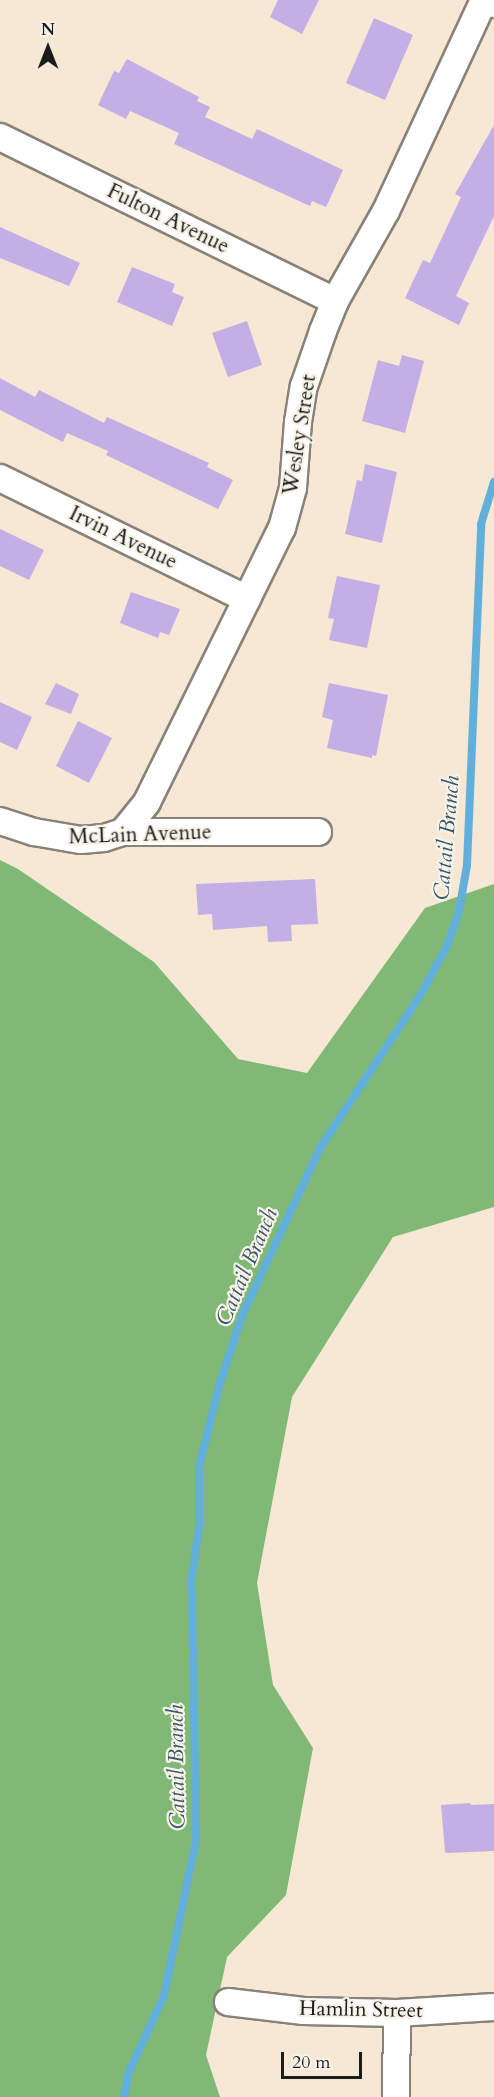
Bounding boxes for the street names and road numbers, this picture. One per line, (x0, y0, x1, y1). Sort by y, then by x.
street label: Fulton Avenue (103, 179, 233, 259)
street label: Wesley Street (278, 373, 322, 497)
street label: Irvin Avenue (65, 501, 181, 575)
street label: McLain Avenue (68, 820, 212, 850)
street label: Hamlin Street (299, 1996, 423, 2024)

